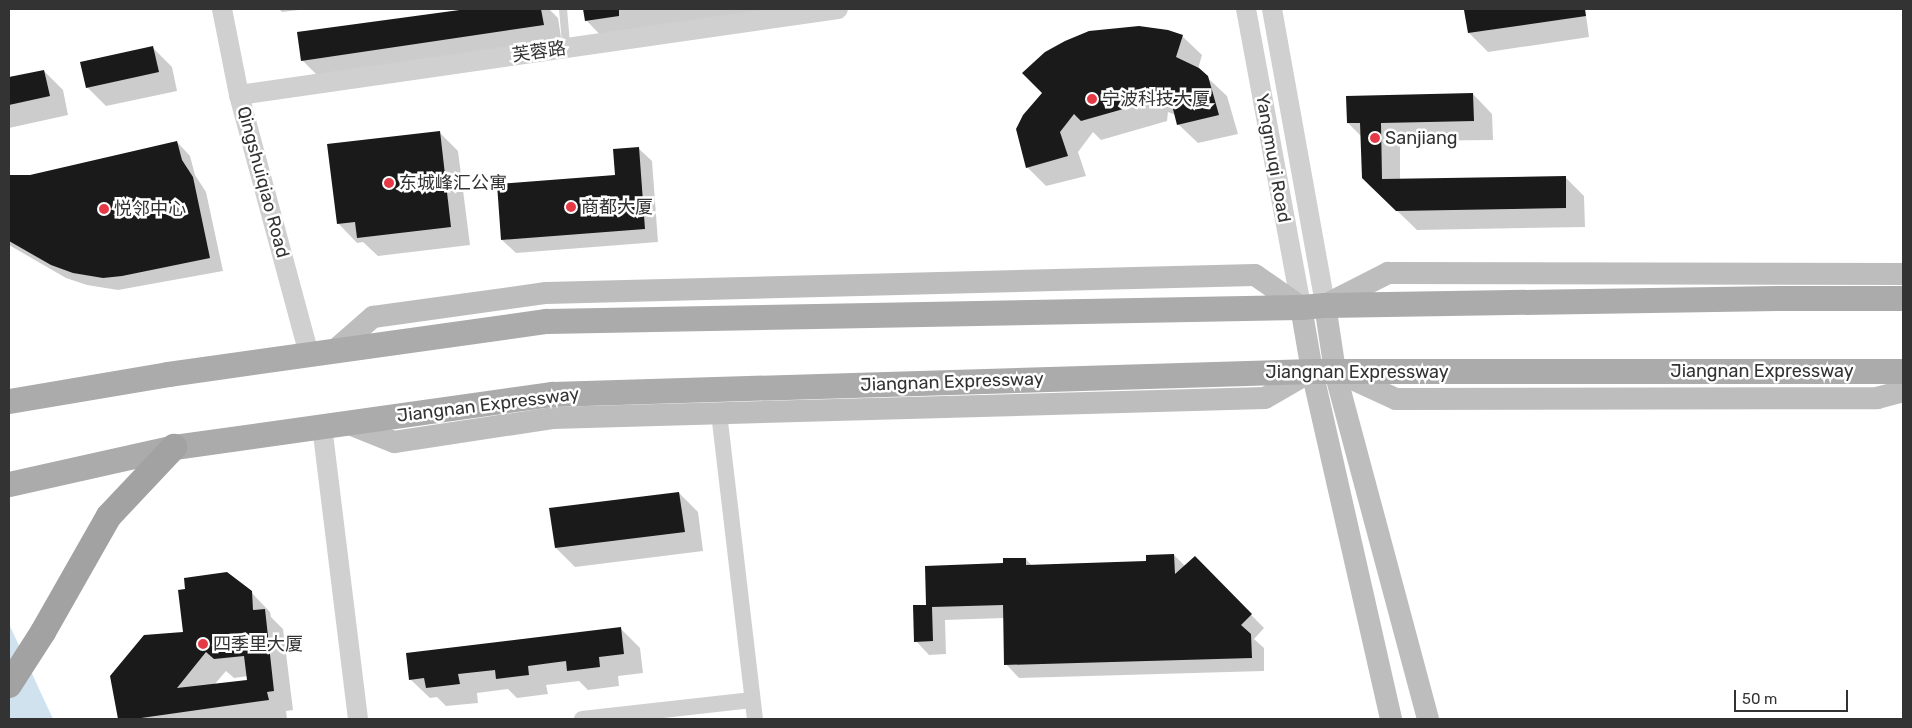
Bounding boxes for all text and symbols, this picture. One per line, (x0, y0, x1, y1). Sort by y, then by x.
street label: 芙蓉路 (511, 38, 567, 66)
place label: 宁波科技大厦 (1102, 88, 1210, 110)
street label: Yangmuqi Road (1251, 92, 1295, 224)
marker: 宁波科技大厦 (1086, 93, 1098, 105)
street label: Qingshuiqiao Road (232, 104, 294, 260)
place label: Sanjiang (1385, 127, 1458, 149)
marker: Sanjiang (1369, 132, 1381, 144)
place label: 东城峰汇公寓 (399, 172, 507, 194)
marker: 东城峰汇公寓 (383, 177, 395, 189)
place label: 商都大厦 (581, 196, 653, 218)
place label: 悦邻中心 (114, 198, 186, 220)
marker: 商都大厦 (565, 201, 577, 213)
marker: 悦邻中心 (98, 203, 110, 215)
street label: Jiangnan Expressway (1670, 360, 1854, 382)
street label: Jiangnan Expressway (1265, 361, 1449, 383)
street label: Jiangnan Expressway (860, 368, 1044, 396)
street label: Jiangnan Expressway (396, 383, 580, 427)
place label: 四季里大厦 (213, 633, 303, 655)
marker: 四季里大厦 (197, 638, 209, 650)
scale bar (1737, 680, 1851, 712)
text: 50 m (1742, 690, 1777, 708)

